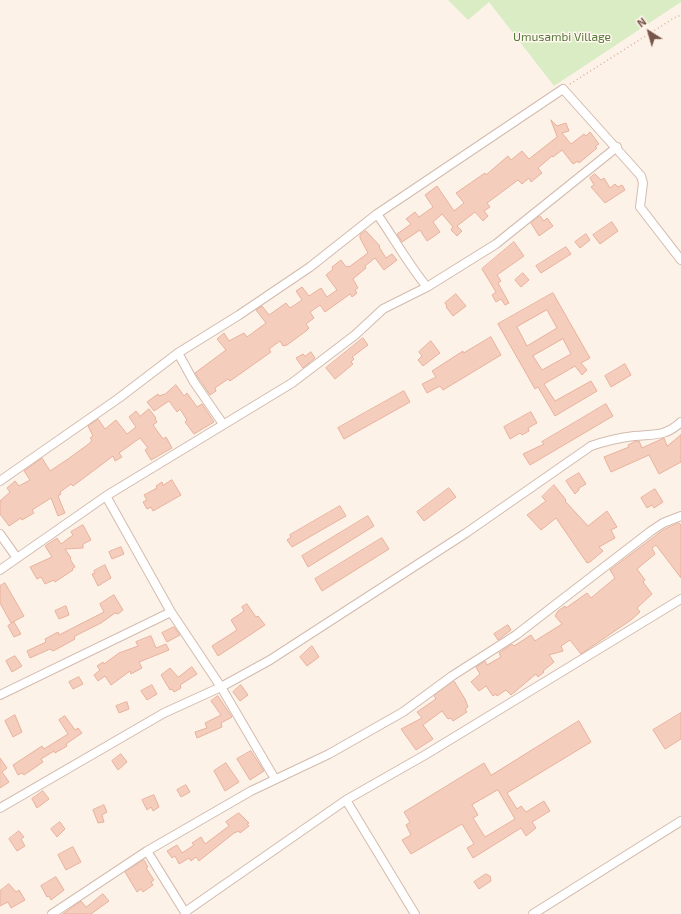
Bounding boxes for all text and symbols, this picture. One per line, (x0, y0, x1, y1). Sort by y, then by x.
north arrow (629, 12, 669, 52)
text: N (634, 14, 649, 30)
park label: Umusambi Village (513, 30, 611, 44)

